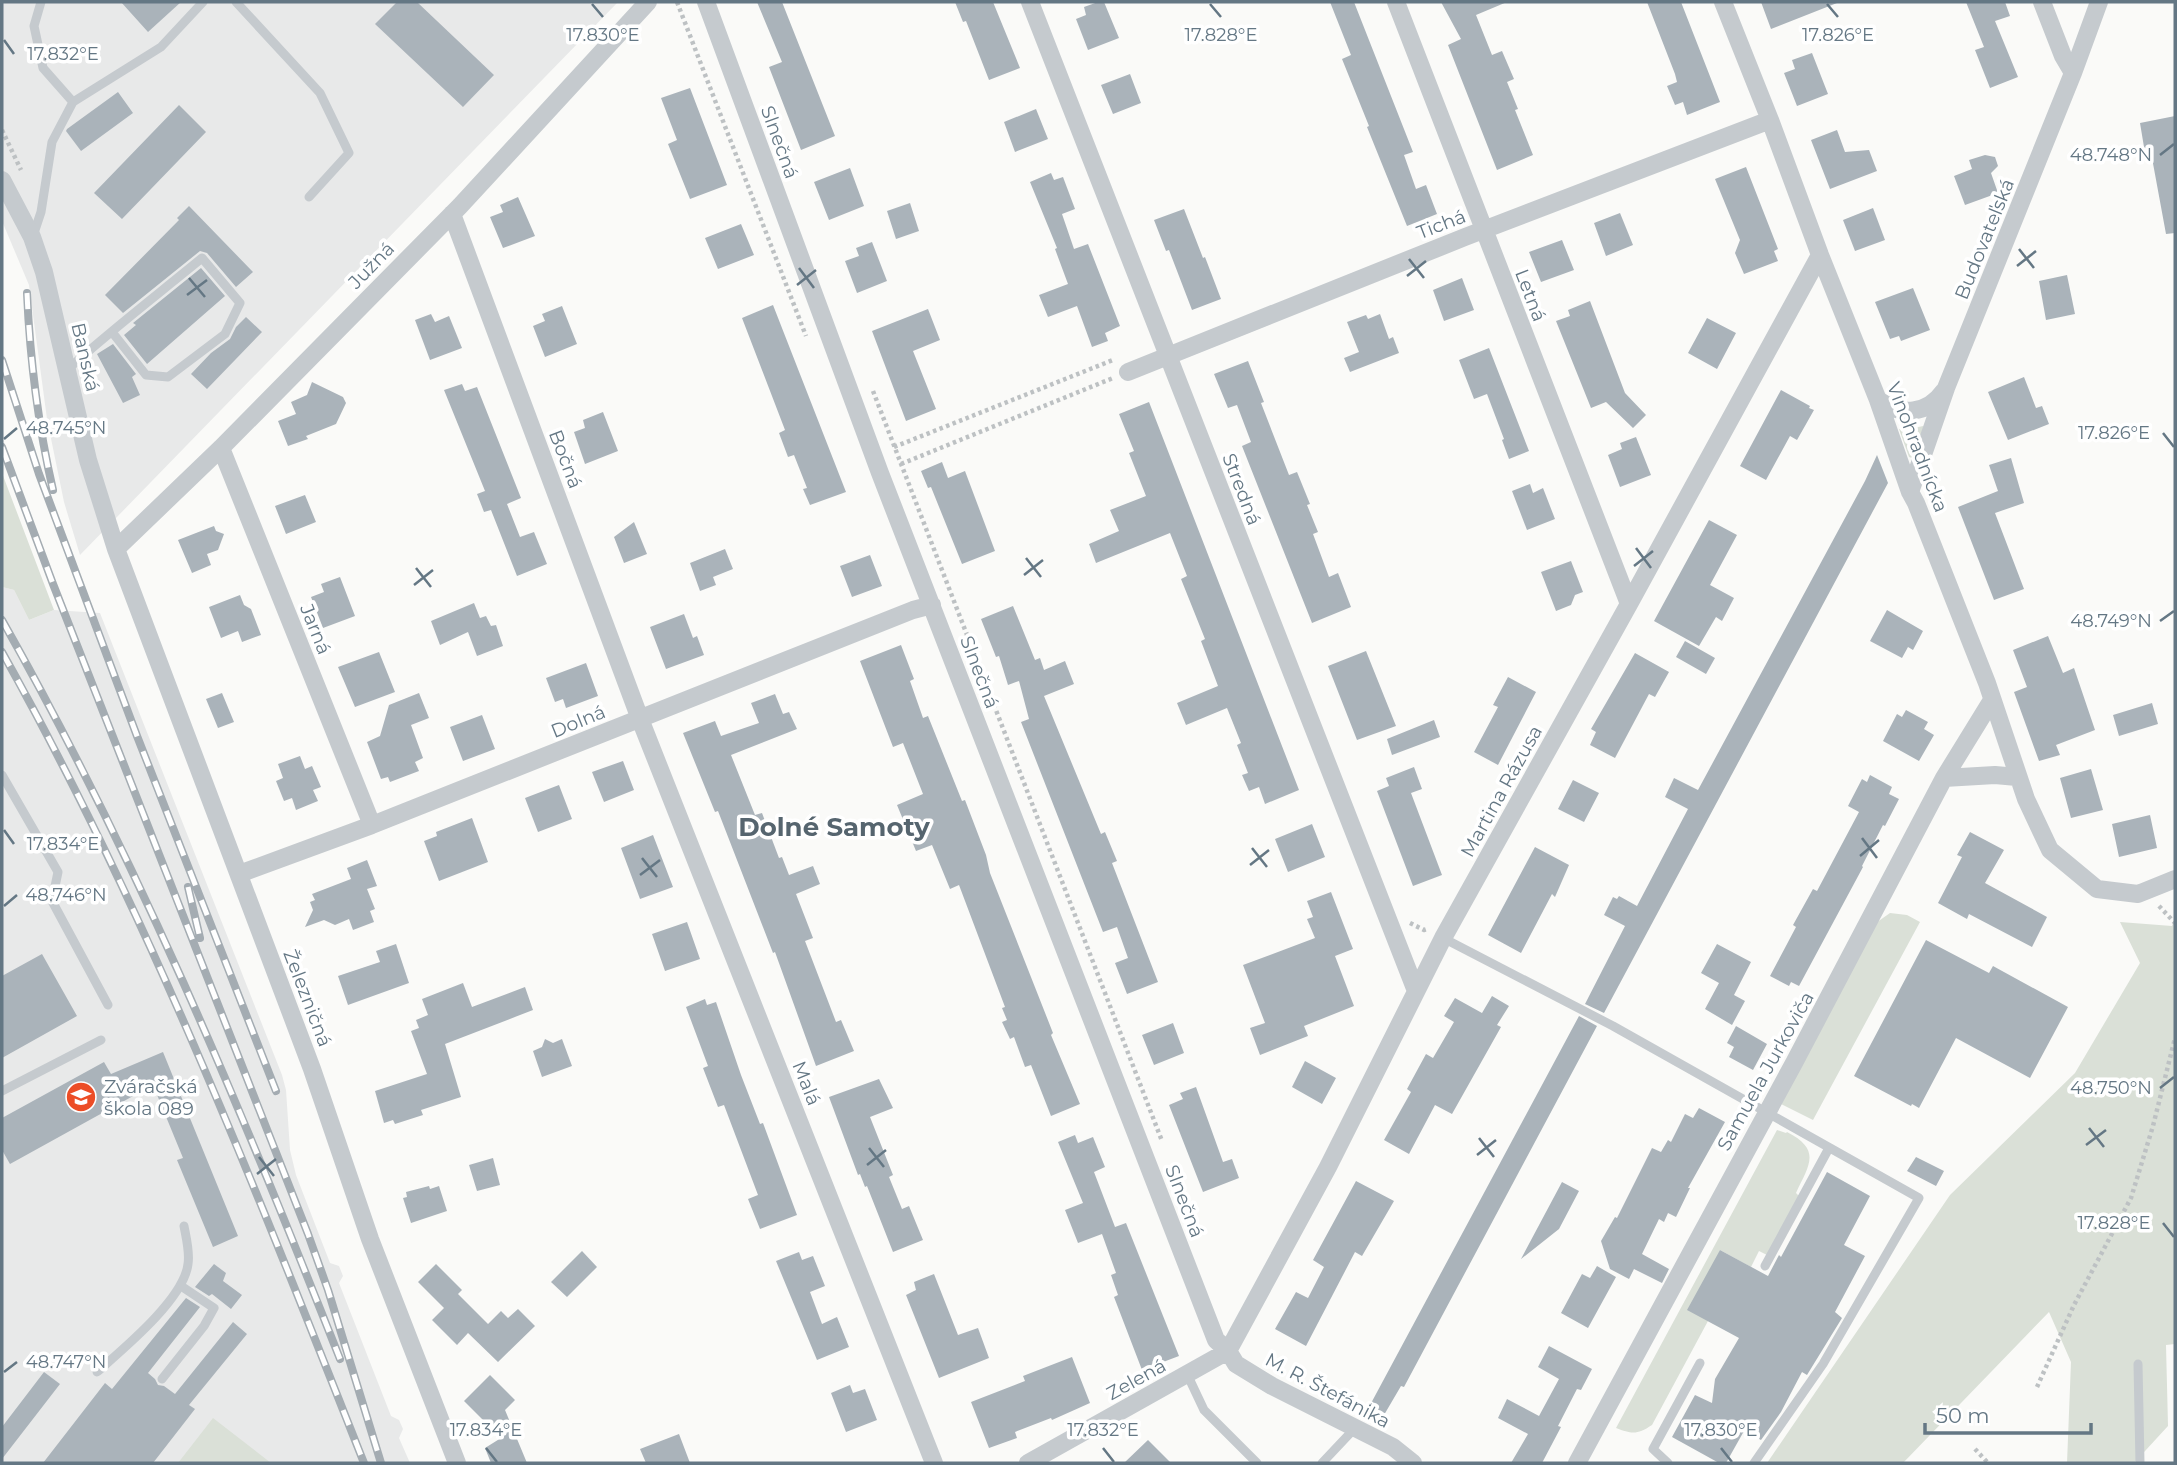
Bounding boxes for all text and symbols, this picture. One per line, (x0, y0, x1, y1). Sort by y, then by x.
text: 17.830°E (566, 24, 640, 46)
text: 17.828°E (1185, 24, 1257, 46)
text: 17.826°E (1802, 24, 1874, 46)
text: 17.832°E (27, 43, 99, 65)
street label: Slnečná (756, 103, 803, 182)
text: 48.748°N (2070, 144, 2152, 166)
street label: Budovateľská (1950, 175, 2019, 303)
street label: Tichá (1413, 205, 1469, 244)
street label: Južná (343, 237, 399, 294)
street label: Letná (1510, 266, 1551, 325)
street label: Banská (66, 320, 105, 394)
street label: Vinohradnícka (1882, 379, 1953, 515)
text: 48.745°N (26, 417, 106, 439)
text: 17.826°E (2078, 422, 2150, 444)
street label: Bočná (544, 427, 587, 492)
street label: Stredná (1217, 450, 1266, 528)
street label: Jarná (295, 600, 336, 658)
text: 48.749°N (2070, 610, 2152, 632)
street label: Slnečná (955, 633, 1004, 712)
street label: Dolná (548, 700, 609, 743)
street label: Martina Rázusa (1456, 721, 1547, 861)
district label: Dolné Samoty (738, 811, 930, 843)
text: 17.834°E (27, 833, 99, 855)
text: 48.746°N (25, 884, 107, 906)
street label: Železničná (278, 946, 337, 1050)
street label: Samuela Jurkoviča (1712, 988, 1819, 1155)
street label: Malá (787, 1058, 826, 1109)
place label: Zváračská škola 089 (104, 1075, 198, 1120)
text: 48.750°N (2070, 1077, 2152, 1099)
school or university icon: Zváračská škola 089 (64, 1080, 98, 1114)
street label: Slnečná (1160, 1162, 1209, 1241)
text: 17.828°E (2078, 1212, 2150, 1234)
street label: M. R. Štefánika (1261, 1348, 1394, 1433)
text: 48.747°N (26, 1351, 106, 1373)
street label: Zelená (1103, 1354, 1170, 1405)
scale bar (1925, 1392, 2091, 1436)
text: 50 m (1936, 1403, 1990, 1428)
text: 17.834°E (450, 1419, 522, 1441)
text: 17.832°E (1067, 1419, 1139, 1441)
text: 17.830°E (1684, 1419, 1758, 1441)

